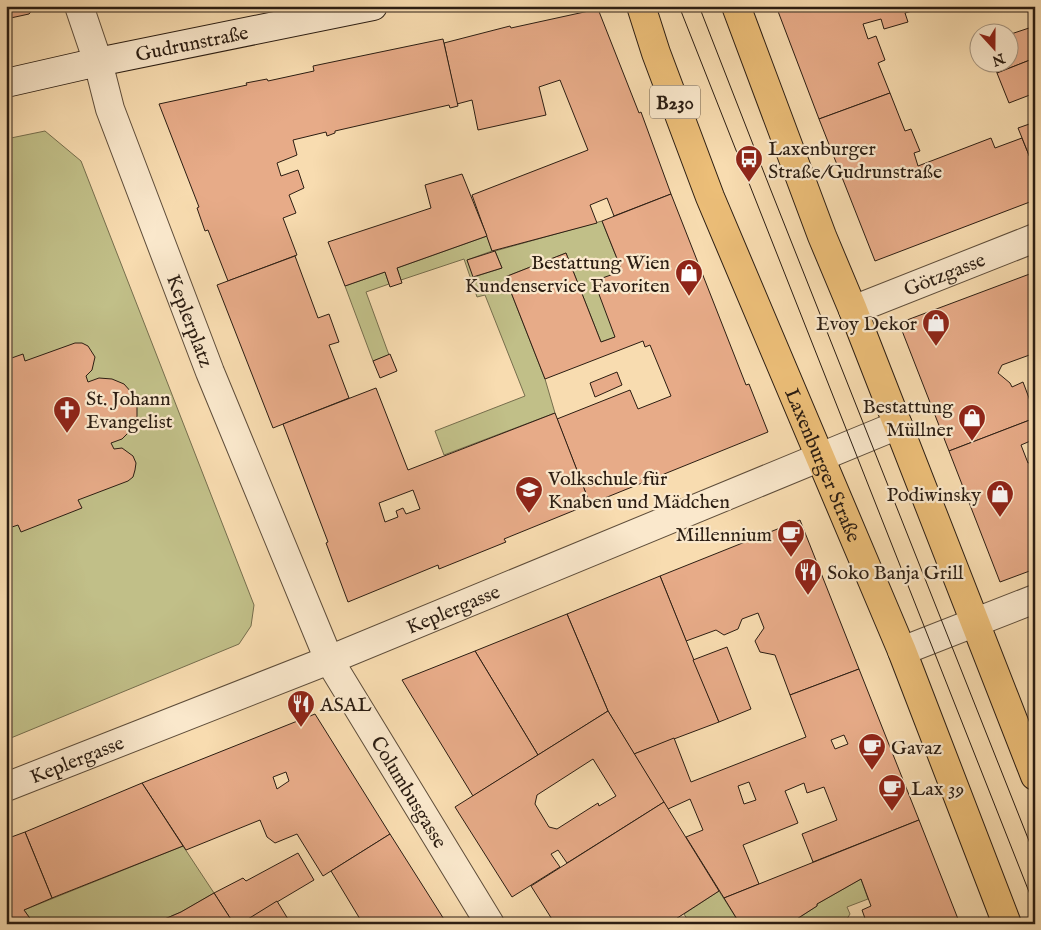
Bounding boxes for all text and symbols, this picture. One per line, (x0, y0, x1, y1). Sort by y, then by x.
street label: Gudrunstraße (133, 21, 251, 68)
north arrow (968, 22, 1018, 72)
text: N (989, 48, 1008, 70)
road number: B230 (650, 85, 700, 118)
place label: Laxenburger Straße/Gudrunstraße (768, 137, 942, 185)
bus stop icon: Laxenburger Straße/Gudrunstraße (734, 144, 764, 183)
street label: Götzgasse (900, 248, 989, 303)
place label: Bestattung Wien Kundenservice Favoriten (465, 251, 670, 299)
shop icon: Bestattung Wien Kundenservice Favoriten (674, 258, 704, 297)
street label: Keplerplatz (160, 271, 218, 371)
shop icon: Evoy Dekor (921, 308, 951, 347)
place label: Evoy Dekor (816, 312, 918, 337)
street label: Laxenburger Straße (778, 385, 866, 546)
place label: St. Johann Evangelist (86, 387, 173, 435)
church icon: St. Johann Evangelist (52, 395, 82, 434)
place label: Bestattung Müllner (862, 395, 954, 443)
shop icon: Bestattung Müllner (957, 403, 987, 442)
place label: Volkschule für Knaben und Mädchen (547, 467, 730, 515)
school or university icon: Volkschule für Knaben und Mädchen (514, 475, 544, 514)
shop icon: Podiwinsky (985, 479, 1015, 518)
place label: Podiwinsky (886, 483, 981, 508)
cafe icon: Millennium (776, 519, 806, 558)
place label: Millennium (675, 523, 772, 548)
restaurant icon: Soko Banja Grill (793, 557, 823, 596)
place label: Soko Banja Grill (827, 561, 964, 586)
street label: Keplergasse (403, 580, 504, 641)
restaurant icon: ASAL (286, 689, 316, 728)
place label: ASAL (319, 693, 372, 718)
street label: Keplergasse (27, 731, 128, 790)
street label: Columbusgasse (364, 732, 452, 853)
cafe icon: Gavaz (857, 732, 887, 771)
place label: Gavaz (891, 736, 942, 761)
cafe icon: Lax 39 (877, 773, 907, 812)
place label: Lax 39 (911, 777, 964, 802)

